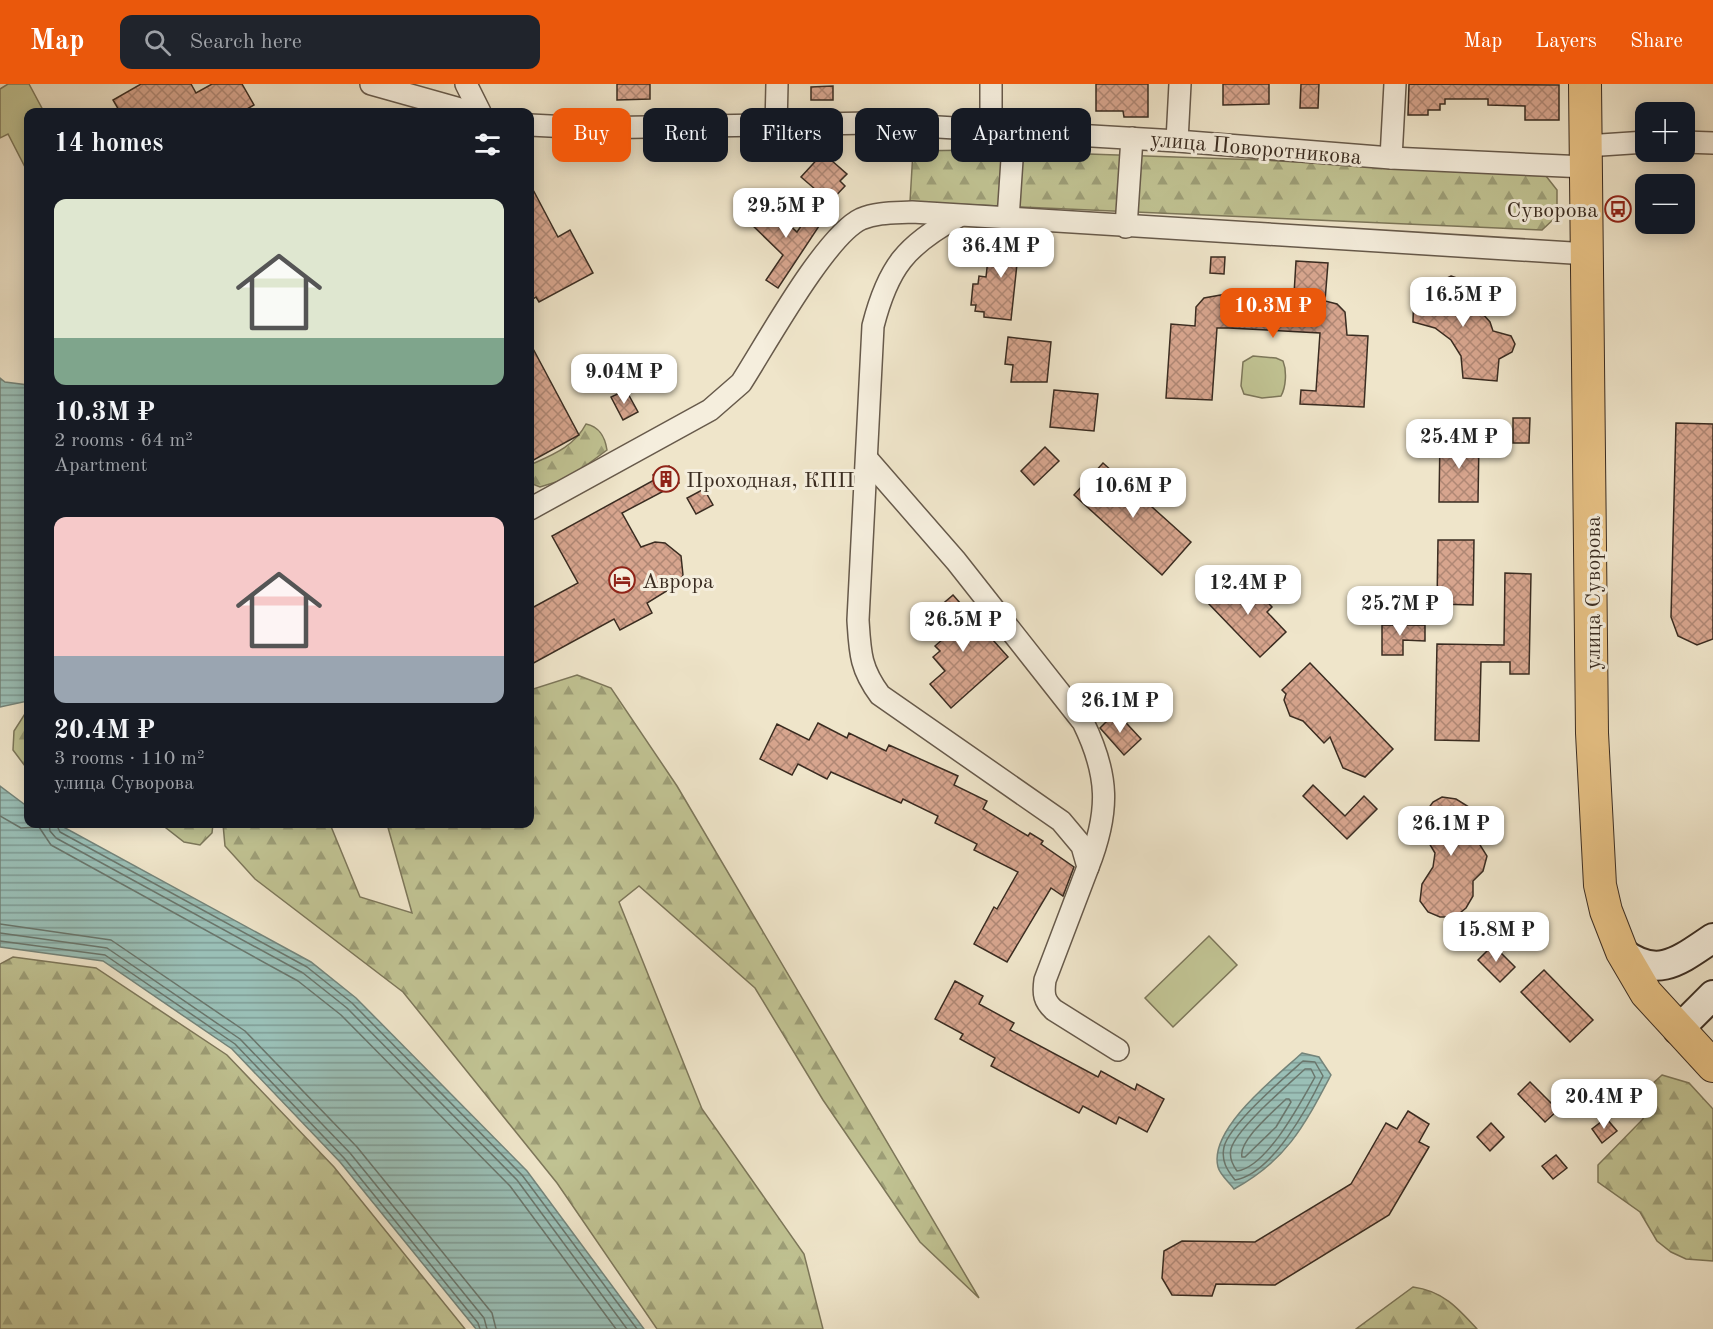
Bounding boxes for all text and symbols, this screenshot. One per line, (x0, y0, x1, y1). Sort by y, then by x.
search box (120, 15, 540, 69)
icon: search (141, 26, 174, 59)
text: Map (30, 28, 84, 56)
text: Search here (189, 31, 302, 53)
text: Map (1463, 31, 1502, 52)
text: Layers (1535, 31, 1597, 52)
text: Share (1630, 31, 1683, 52)
map controls (1635, 102, 1695, 234)
button: + (1635, 102, 1695, 162)
chip: Buy (552, 108, 631, 162)
chip: Rent (643, 108, 728, 162)
chip: Filters (740, 108, 843, 162)
chip: New (855, 108, 939, 162)
chip: Apartment (951, 108, 1091, 162)
icon: filters (471, 128, 504, 161)
street label: улица Поворотникова (1149, 129, 1363, 169)
text: 14 homes (54, 131, 163, 157)
button: − (1635, 174, 1695, 234)
pin: 29.5M ₽ (731, 188, 841, 239)
bus stop icon: Суворова (1603, 194, 1633, 224)
text: 29.5M ₽ (747, 197, 825, 217)
place label: Суворова (1506, 200, 1598, 222)
pin: 36.4M ₽ (946, 228, 1056, 279)
text: 36.4M ₽ (962, 237, 1040, 257)
icon: home (225, 238, 333, 346)
pin: 16.5M ₽ (1408, 277, 1518, 328)
text: 16.5M ₽ (1424, 286, 1502, 306)
pin: 10.3M ₽ (1218, 288, 1328, 339)
text: 10.3M ₽ (1234, 297, 1312, 317)
pin: 9.04M ₽ (569, 354, 679, 405)
text: 9.04M ₽ (585, 363, 663, 383)
text: 10.3M ₽ (54, 400, 155, 426)
pin: 25.4M ₽ (1404, 419, 1514, 470)
text: 25.4M ₽ (1420, 428, 1498, 448)
text: 2 rooms · 64 m² (54, 431, 193, 451)
text: Apartment (54, 456, 148, 476)
building icon: Проходная, КПП (651, 464, 681, 494)
pin: 10.6M ₽ (1078, 468, 1188, 519)
place label: Проходная, КПП (686, 470, 854, 492)
text: 10.6M ₽ (1094, 477, 1172, 497)
street label: улица Суворова (1583, 516, 1605, 670)
icon: home (225, 556, 333, 664)
hotel icon: Аврора (607, 565, 637, 595)
pin: 12.4M ₽ (1193, 565, 1303, 616)
place label: Аврора (642, 571, 714, 593)
text: 12.4M ₽ (1209, 574, 1287, 594)
pin: 25.7M ₽ (1345, 586, 1455, 637)
text: 25.7M ₽ (1361, 595, 1439, 615)
pin: 26.5M ₽ (908, 602, 1018, 653)
text: 26.5M ₽ (924, 611, 1002, 631)
pin: 26.1M ₽ (1065, 683, 1175, 734)
text: 26.1M ₽ (1081, 692, 1159, 712)
text: 20.4M ₽ (54, 718, 155, 744)
text: 3 rooms · 110 m² (54, 749, 204, 769)
text: улица Суворова (54, 774, 194, 794)
pin: 26.1M ₽ (1396, 806, 1506, 857)
text: 26.1M ₽ (1412, 815, 1490, 835)
pin: 15.8M ₽ (1441, 912, 1551, 963)
text: 15.8M ₽ (1457, 921, 1535, 941)
pin: 20.4M ₽ (1549, 1079, 1659, 1130)
text: 20.4M ₽ (1565, 1088, 1643, 1108)

